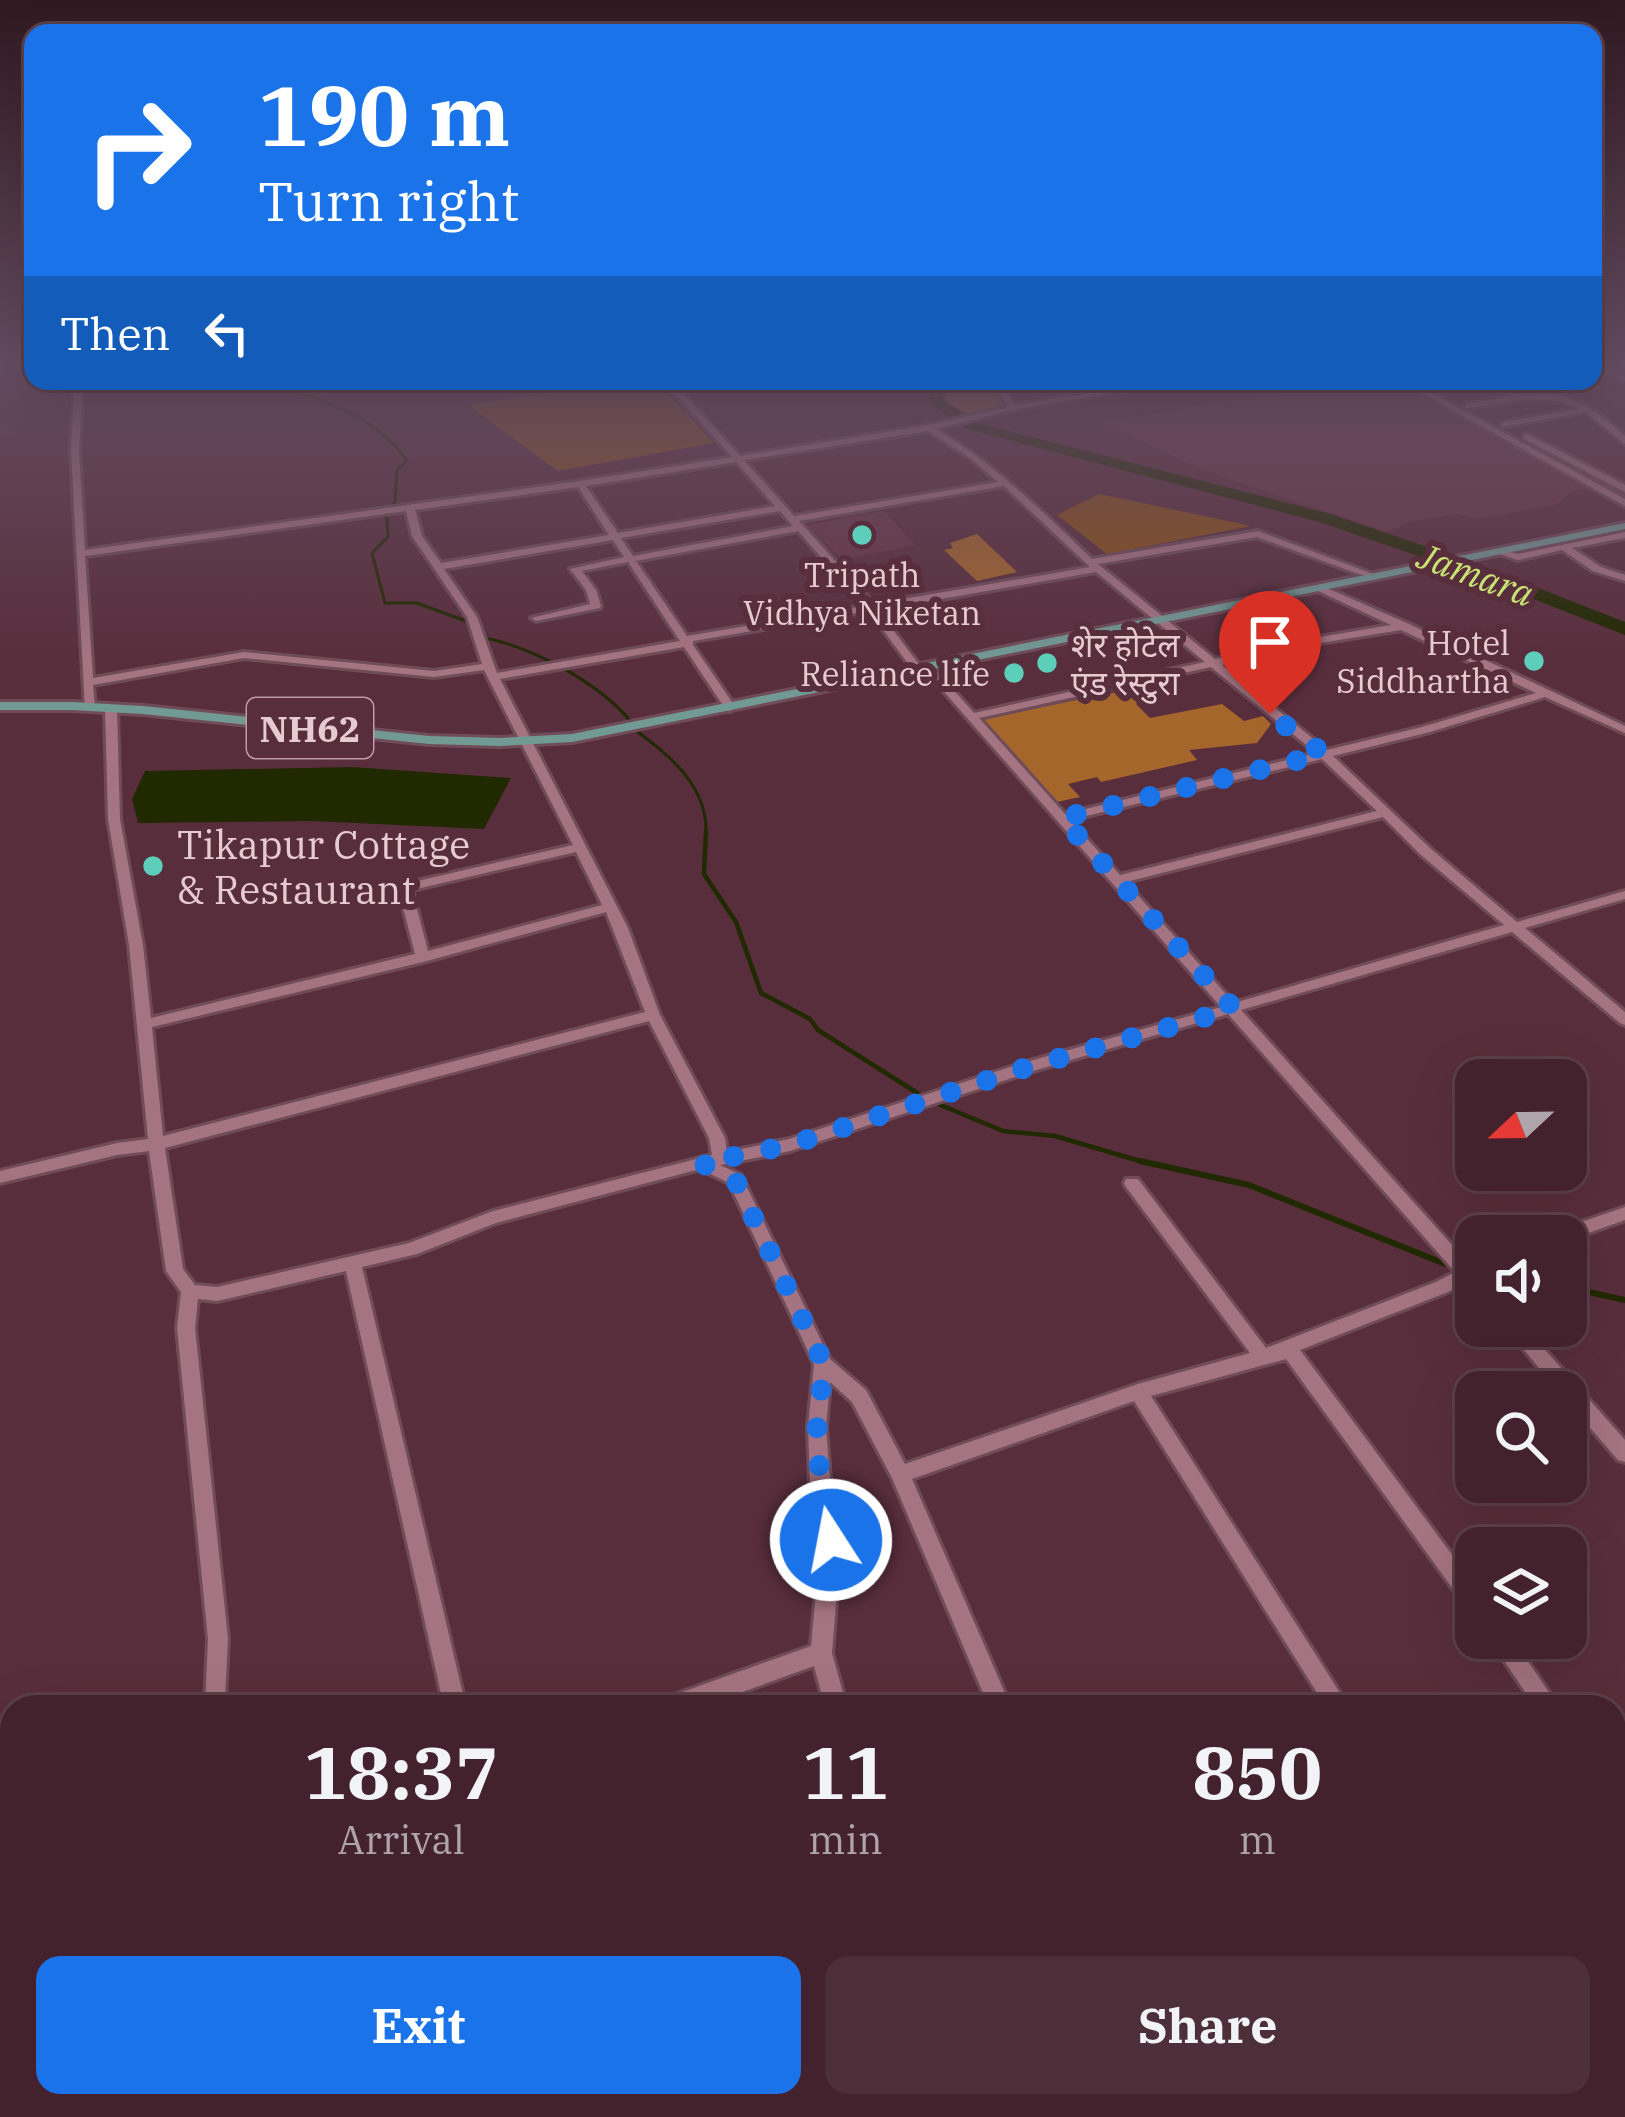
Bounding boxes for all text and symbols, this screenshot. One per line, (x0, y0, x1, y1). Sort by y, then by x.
text: 190 m (258, 60, 510, 169)
icon: right (60, 72, 216, 228)
text: Turn right (258, 166, 520, 236)
icon: left (194, 300, 260, 366)
text: Then (60, 304, 170, 362)
marker: Tripath Vidhya Niketan (849, 522, 875, 548)
water label: Jamara (1411, 531, 1541, 617)
place label: Tripath Vidhya Niketan (743, 553, 981, 634)
pin (1219, 591, 1321, 714)
icon: arrive (1237, 609, 1303, 675)
place label: Hotel Siddhartha (1336, 621, 1510, 702)
place label: शेर होटेल एंड रेस्टुरा (1071, 623, 1181, 704)
marker: Hotel Siddhartha (1521, 648, 1547, 674)
marker: शेर होटेल एंड रेस्टुरा (1034, 650, 1060, 676)
place label: Reliance life (800, 652, 990, 695)
marker: Reliance life (1001, 660, 1027, 686)
road number: NH62 (247, 698, 373, 758)
place label: Tikapur Cottage & Restaurant (177, 819, 470, 915)
marker: Tikapur Cottage & Restaurant (140, 853, 166, 879)
north arrow (1455, 1059, 1587, 1191)
map controls (1455, 1059, 1587, 1659)
button: sound (1455, 1215, 1587, 1347)
button: search (1455, 1371, 1587, 1503)
position arrow (768, 1477, 894, 1603)
button: layers (1455, 1527, 1587, 1659)
text: 18:37 (304, 1725, 498, 1819)
text: 11 (802, 1725, 889, 1819)
text: 850 (1193, 1725, 1322, 1819)
text: Arrival (338, 1814, 465, 1865)
text: min (808, 1814, 883, 1865)
text: m (1239, 1814, 1276, 1865)
button: Exit (36, 1956, 801, 2094)
button: Share (825, 1956, 1590, 2094)

